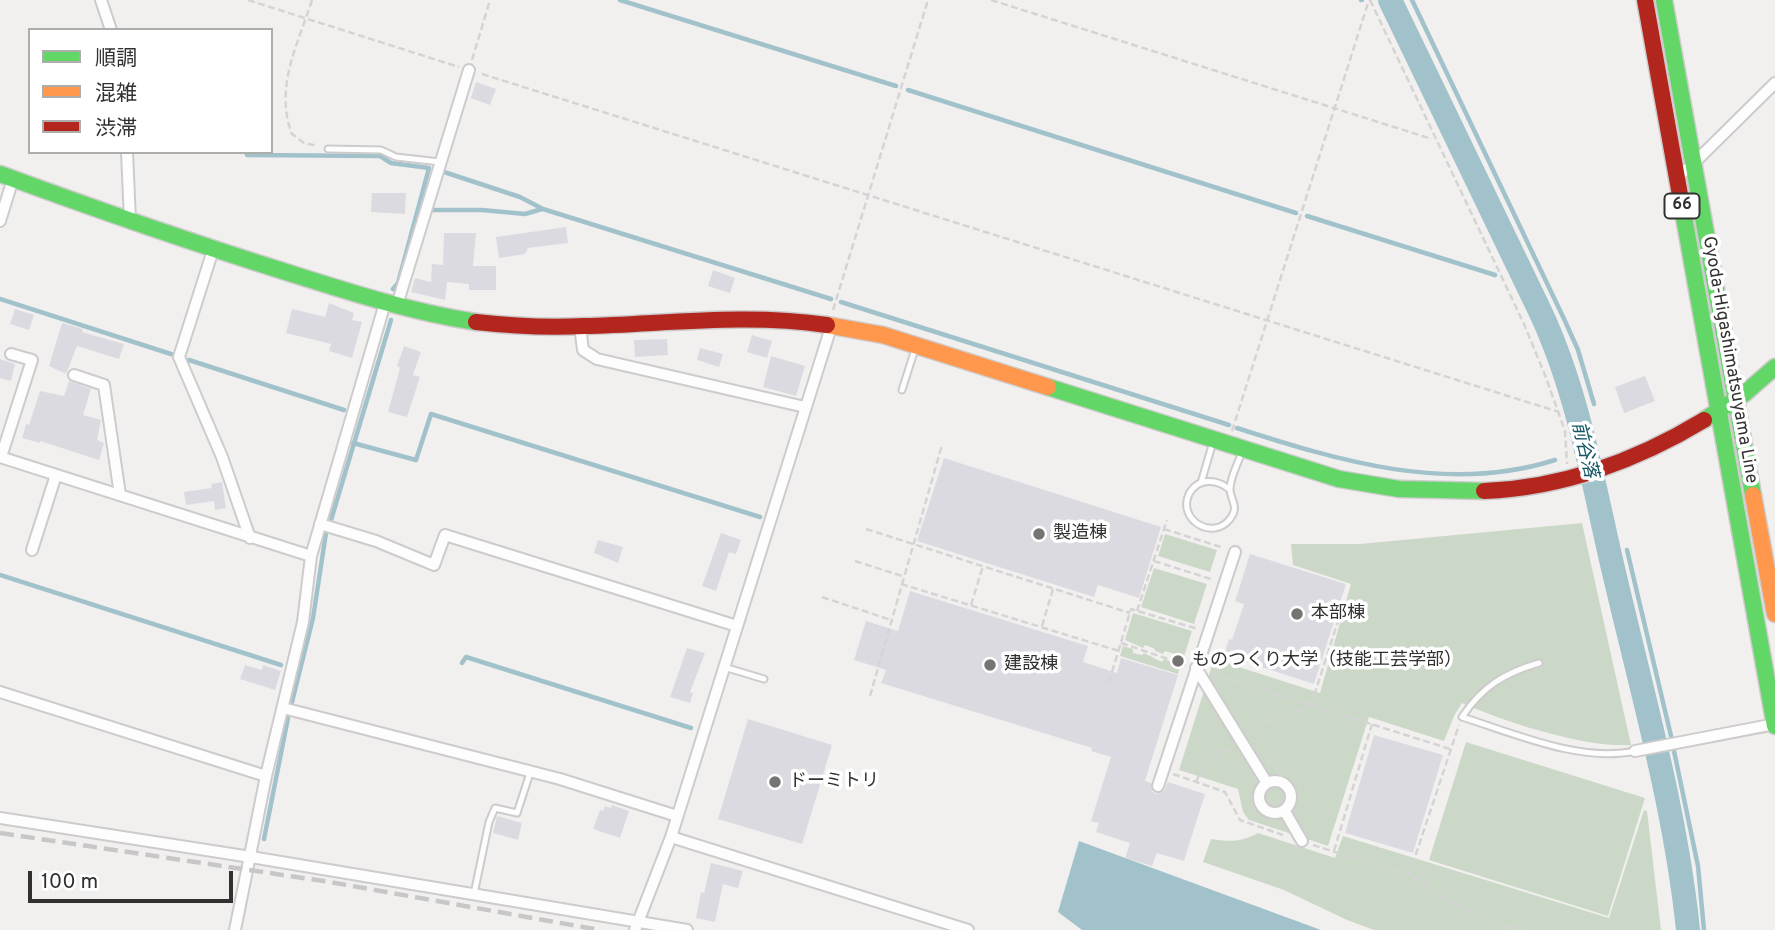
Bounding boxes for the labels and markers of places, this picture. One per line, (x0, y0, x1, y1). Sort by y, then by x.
place label: 製造棟 (1053, 523, 1107, 545)
marker: 製造棟 (1031, 526, 1047, 542)
place label: 本部棟 (1311, 603, 1365, 625)
marker: 本部棟 (1289, 606, 1305, 622)
place label: ものつくり大学（技能工芸学部） (1192, 650, 1462, 672)
marker: ものつくり大学（技能工芸学部） (1170, 653, 1186, 669)
place label: 建設棟 (1004, 654, 1058, 676)
marker: 建設棟 (982, 657, 998, 673)
place label: ドーミトリ (789, 771, 879, 793)
marker: ドーミトリ (767, 774, 783, 790)

